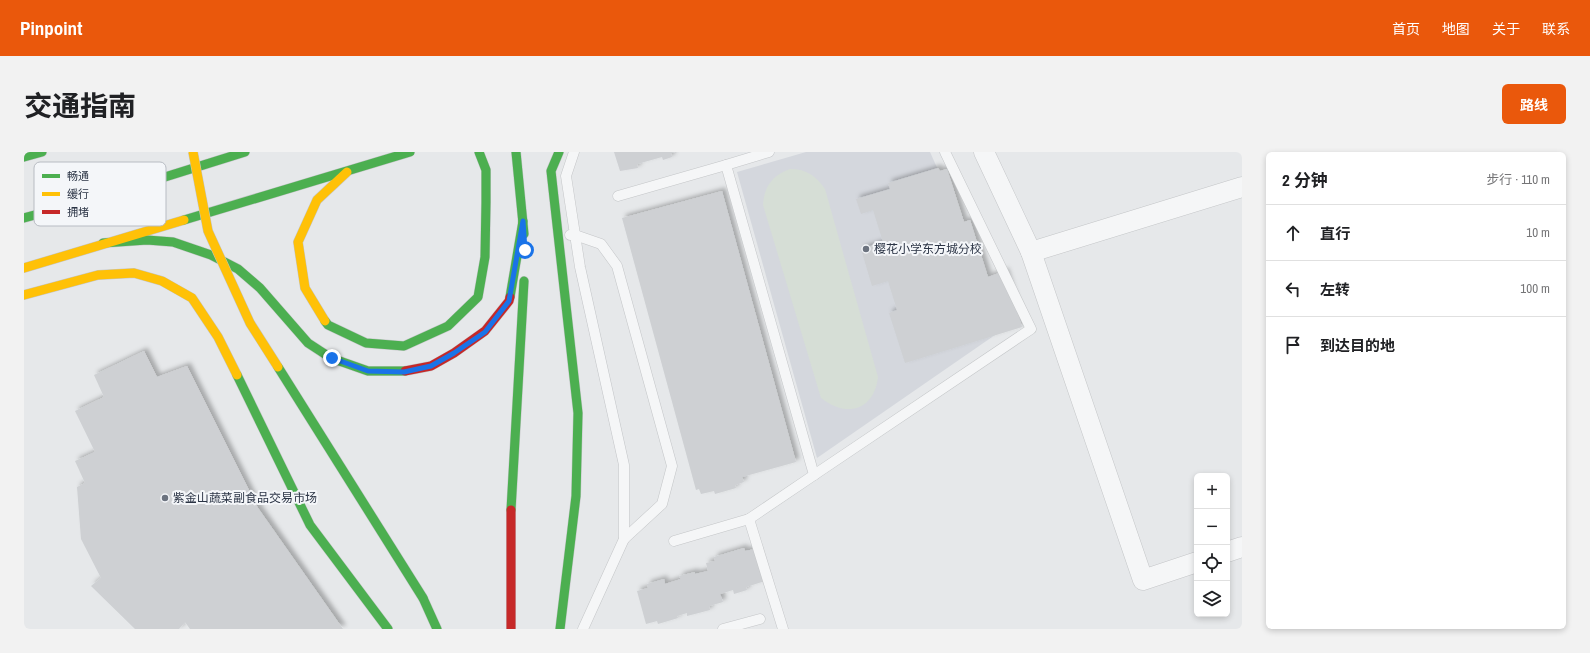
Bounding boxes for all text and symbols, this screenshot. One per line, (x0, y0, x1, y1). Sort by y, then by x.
text: Pinpoint (20, 15, 82, 41)
text: 首页 (1392, 20, 1420, 38)
text: 地图 (1442, 20, 1470, 38)
text: 关于 (1492, 20, 1520, 38)
text: 联系 (1542, 20, 1570, 38)
button: 路线 (1502, 84, 1566, 124)
text: 交通指南 (24, 87, 136, 125)
legend (34, 162, 166, 226)
text: 2 分钟 (1282, 168, 1328, 191)
text: 畅通 (67, 169, 89, 183)
text: 步行 · 110 m (1486, 171, 1550, 188)
text: 缓行 (67, 187, 89, 201)
text: 拥堵 (67, 205, 89, 219)
icon: ahead (1282, 222, 1304, 244)
text: 直行 (1320, 223, 1350, 244)
text: 10 m (1526, 224, 1550, 241)
route start (516, 241, 534, 259)
place label: 樱花小学东方城分校 (874, 241, 982, 257)
marker: 樱花小学东方城分校 (861, 244, 871, 254)
icon: left (1282, 278, 1304, 300)
text: 左转 (1320, 279, 1350, 300)
text: 100 m (1520, 280, 1550, 297)
icon: arrive (1282, 334, 1304, 356)
text: 到达目的地 (1320, 335, 1395, 356)
route end (323, 349, 341, 367)
map controls (1194, 473, 1230, 617)
button: + (1194, 473, 1230, 509)
place label: 紫金山蔬菜副食品交易市场 (173, 490, 317, 506)
marker: 紫金山蔬菜副食品交易市场 (160, 493, 170, 503)
button: − (1194, 509, 1230, 545)
button: locate (1194, 545, 1230, 581)
button: layers (1194, 581, 1230, 617)

